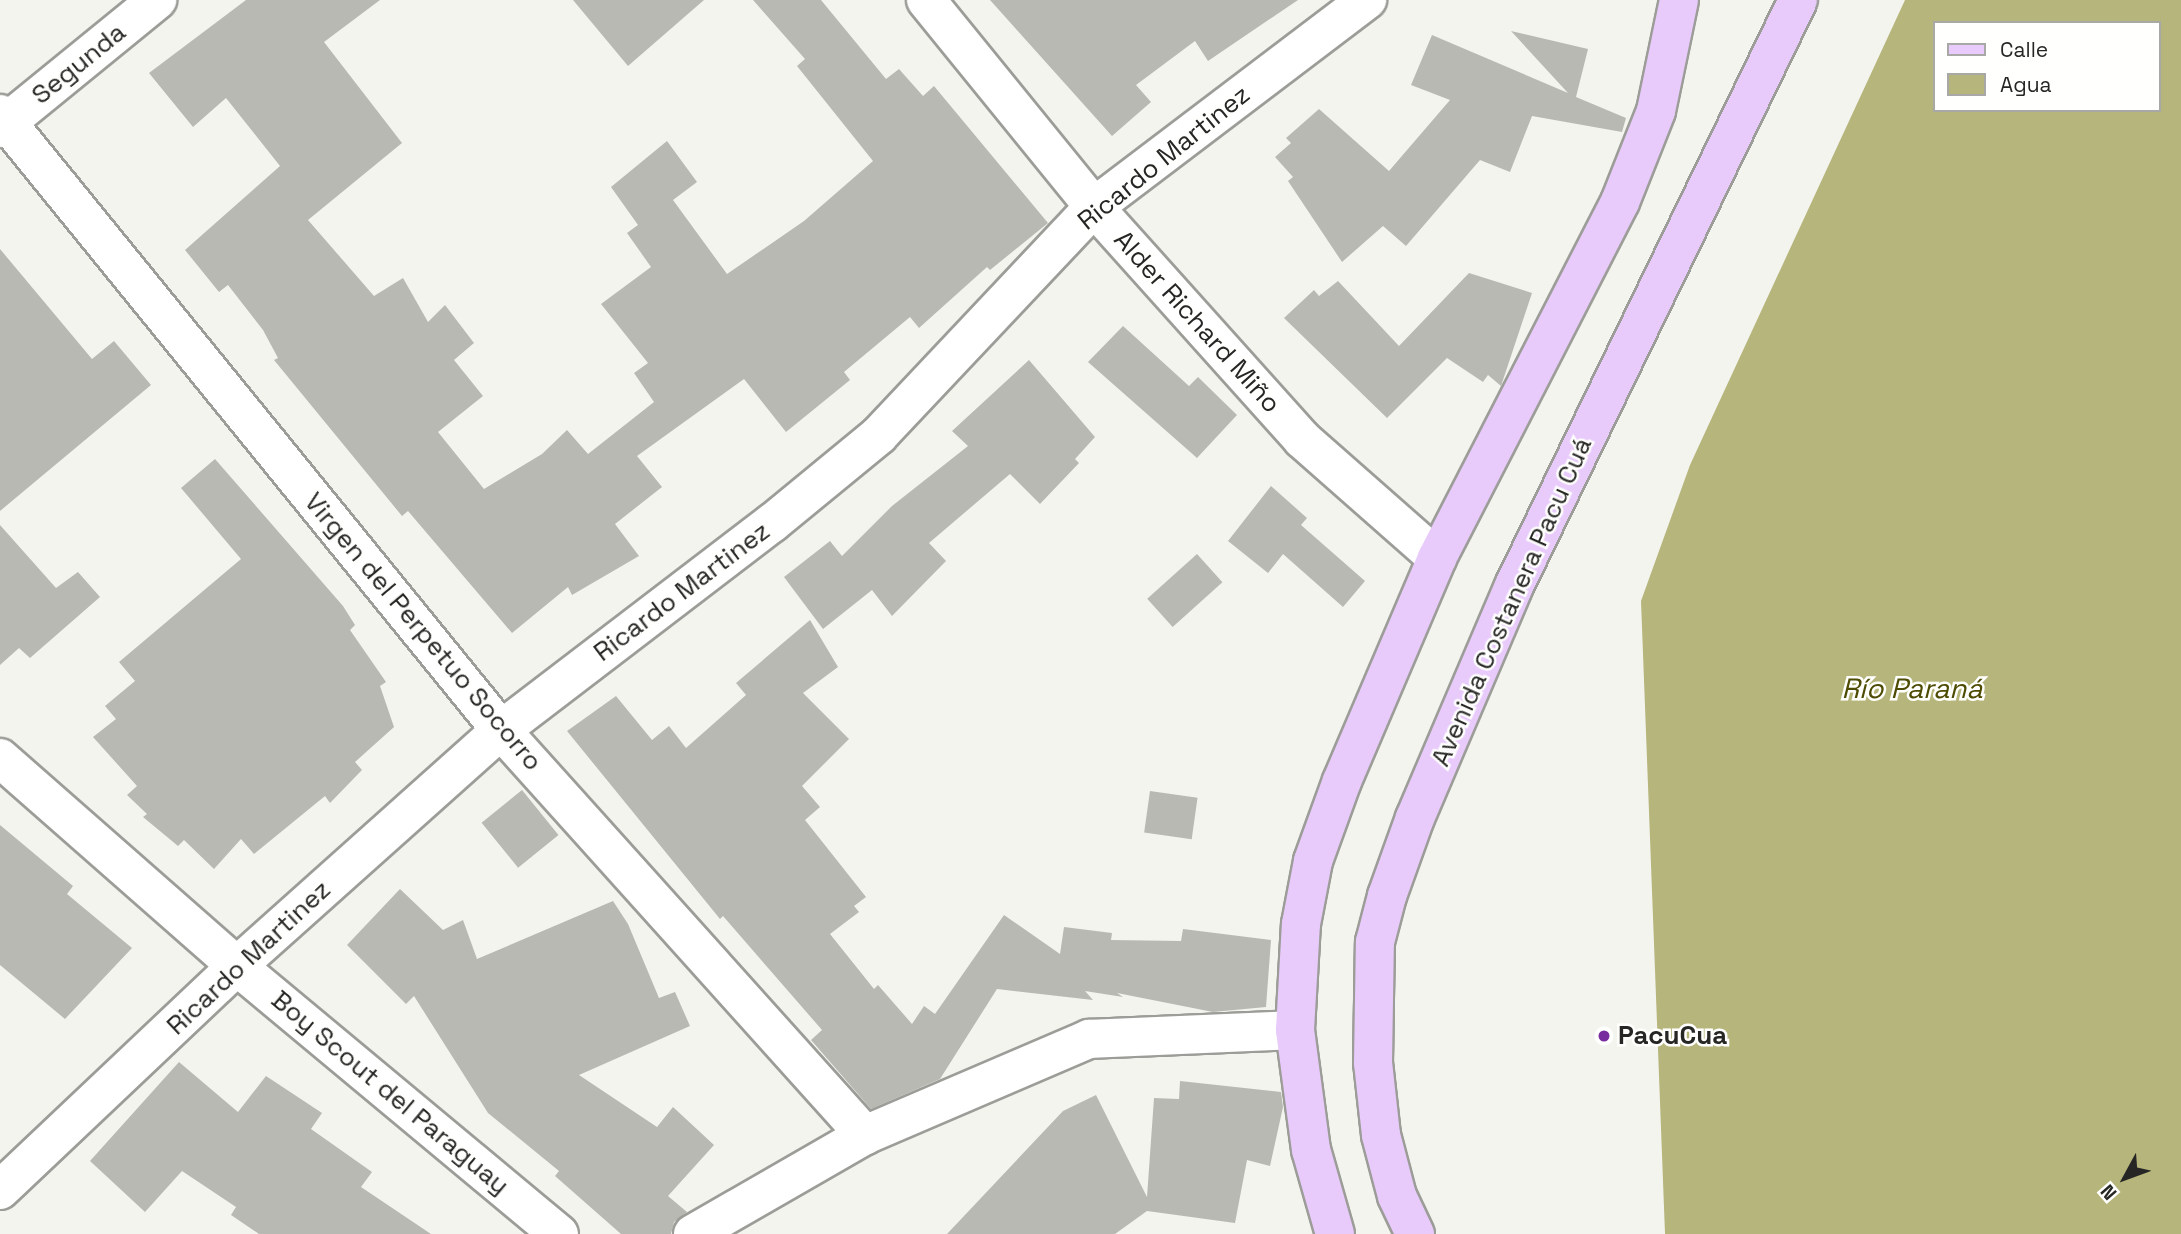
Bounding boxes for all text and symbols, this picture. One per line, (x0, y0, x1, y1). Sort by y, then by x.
street label: Segunda (26, 17, 132, 111)
legend (1932, 21, 2160, 112)
text: Calle (2000, 36, 2048, 63)
text: Agua (2000, 71, 2052, 98)
street label: Ricardo Martinez (1072, 79, 1256, 237)
street label: Alder Richard Miño (1107, 225, 1287, 419)
street label: Avenida Costanera Pacu Cuá (1425, 433, 1599, 771)
street label: Virgen del Perpetuo Socorro (298, 487, 548, 777)
street label: Ricardo Martinez (588, 516, 776, 668)
water label: Río Paraná (1841, 671, 1983, 705)
street label: Ricardo Martinez (161, 874, 337, 1042)
street label: Boy Scout del Paraguay (265, 984, 515, 1202)
place label: PacuCua (1618, 1020, 1727, 1052)
marker: PacuCua (1596, 1028, 1612, 1044)
north arrow (2090, 1143, 2160, 1213)
text: N (2095, 1179, 2122, 1205)

